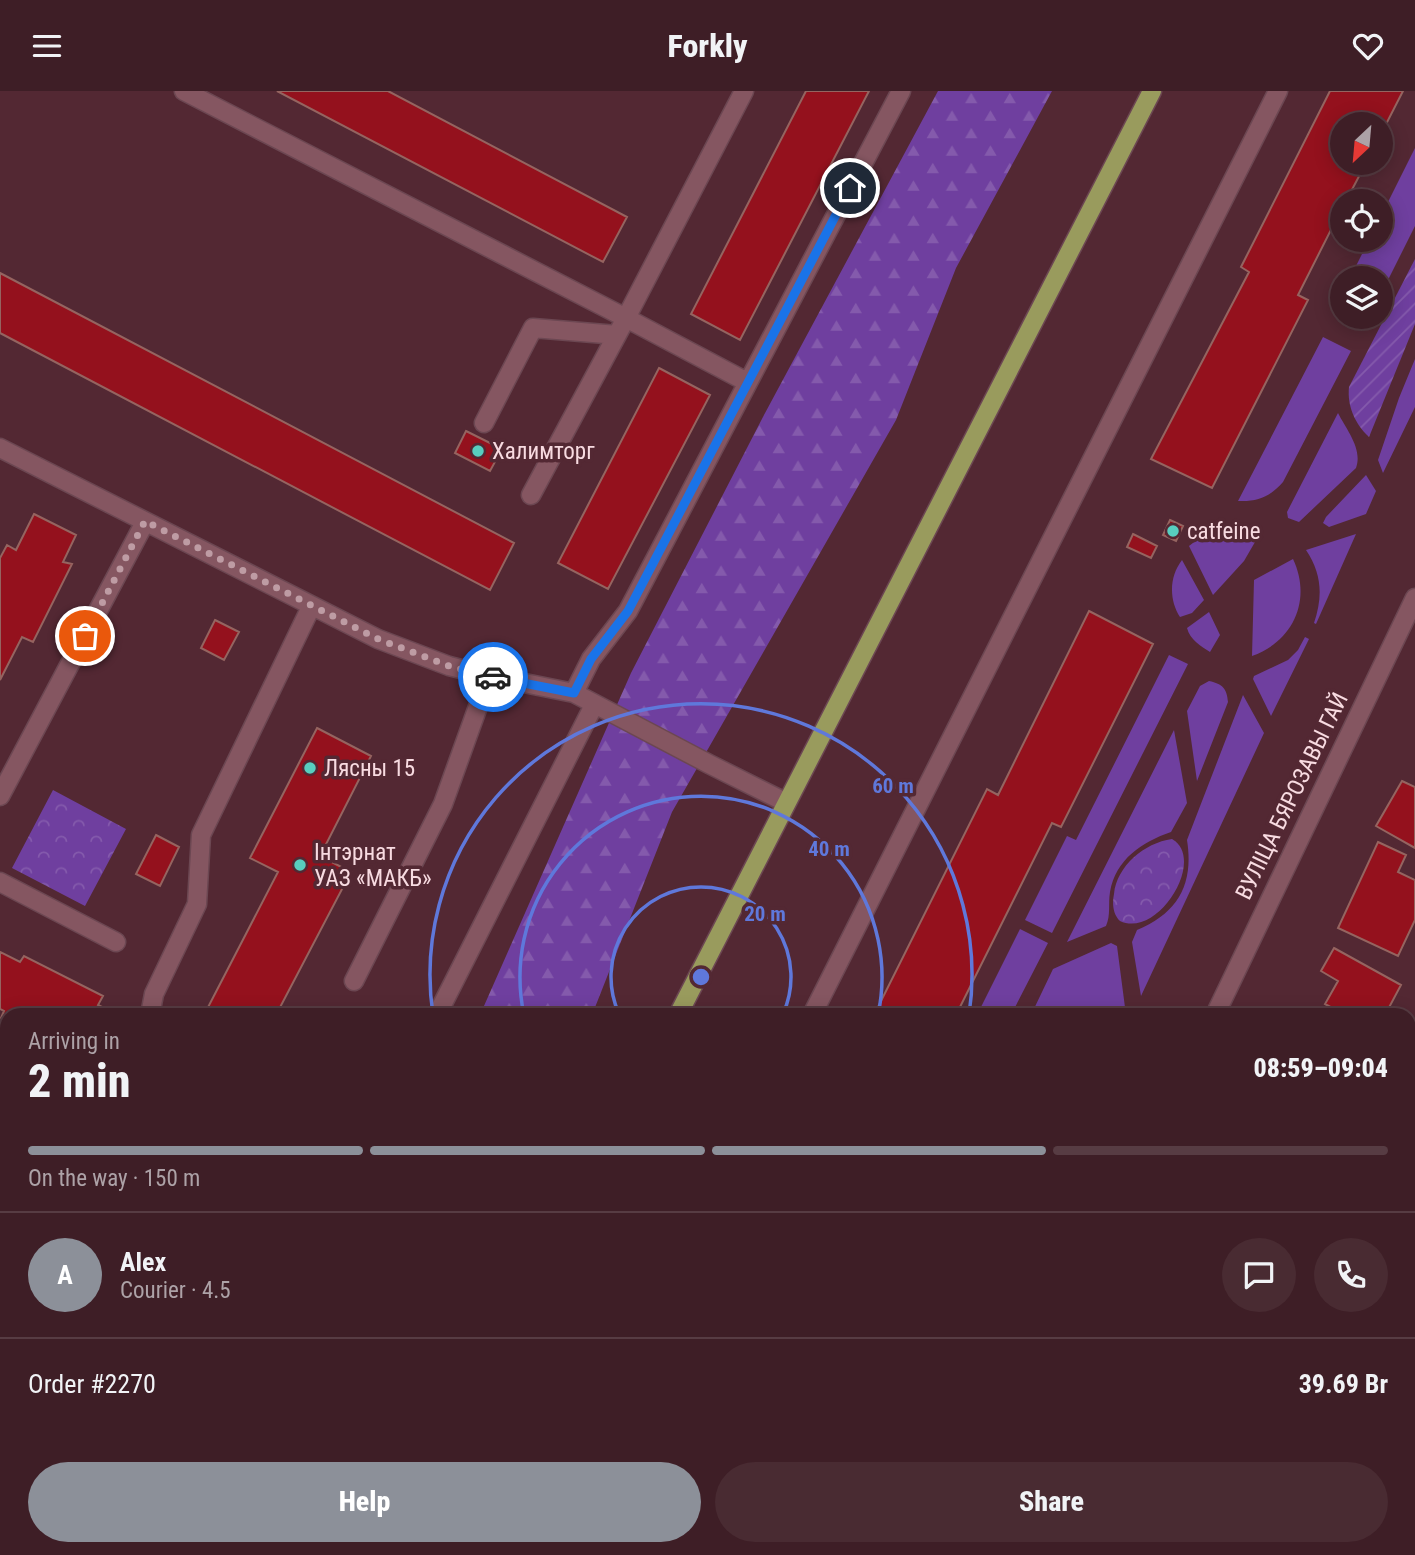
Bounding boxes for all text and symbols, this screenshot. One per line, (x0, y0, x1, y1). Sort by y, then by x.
icon: menu (28, 27, 66, 65)
text: Forkly (668, 27, 747, 65)
icon: heart (1349, 27, 1387, 65)
north arrow (1330, 112, 1393, 175)
map controls (1330, 112, 1393, 329)
pin (820, 158, 880, 218)
icon: home (831, 169, 869, 207)
button: locate (1330, 189, 1393, 252)
button: layers (1330, 266, 1393, 329)
place label: Халимторг (492, 438, 595, 465)
marker: Халимторг (470, 443, 486, 459)
place label: catfeine (1187, 518, 1260, 545)
marker: catfeine (1165, 523, 1181, 539)
pin (55, 606, 115, 666)
icon: bag (66, 617, 104, 655)
courier (458, 642, 528, 712)
icon: car (474, 658, 512, 696)
street label: ВУЛІЦА БЯРОЗАВЫ ГАЙ (1229, 688, 1354, 904)
place label: Лясны 15 (324, 755, 415, 782)
marker: Лясны 15 (302, 760, 318, 776)
text: 60 m (872, 774, 914, 798)
text: 40 m (808, 837, 850, 861)
place label: Інтэрнат УАЗ «МАКБ» (314, 839, 432, 892)
marker: Інтэрнат УАЗ «МАКБ» (292, 857, 308, 873)
text: 20 m (744, 902, 786, 926)
centre of rings (689, 965, 713, 989)
text: Arriving in (28, 1028, 120, 1055)
text: 08:59–09:04 (1254, 1053, 1388, 1083)
text: 2 min (28, 1054, 131, 1108)
text: On the way · 150 m (28, 1165, 200, 1192)
button: chat (1222, 1238, 1296, 1312)
button: phone (1314, 1238, 1388, 1312)
text: Alex (120, 1247, 166, 1277)
text: A (57, 1260, 73, 1290)
text: Courier · 4.5 (120, 1277, 231, 1304)
text: Order #2270 (28, 1369, 156, 1399)
text: 39.69 Br (1299, 1369, 1388, 1399)
button: Help (28, 1462, 701, 1542)
button: Share (715, 1462, 1388, 1542)

